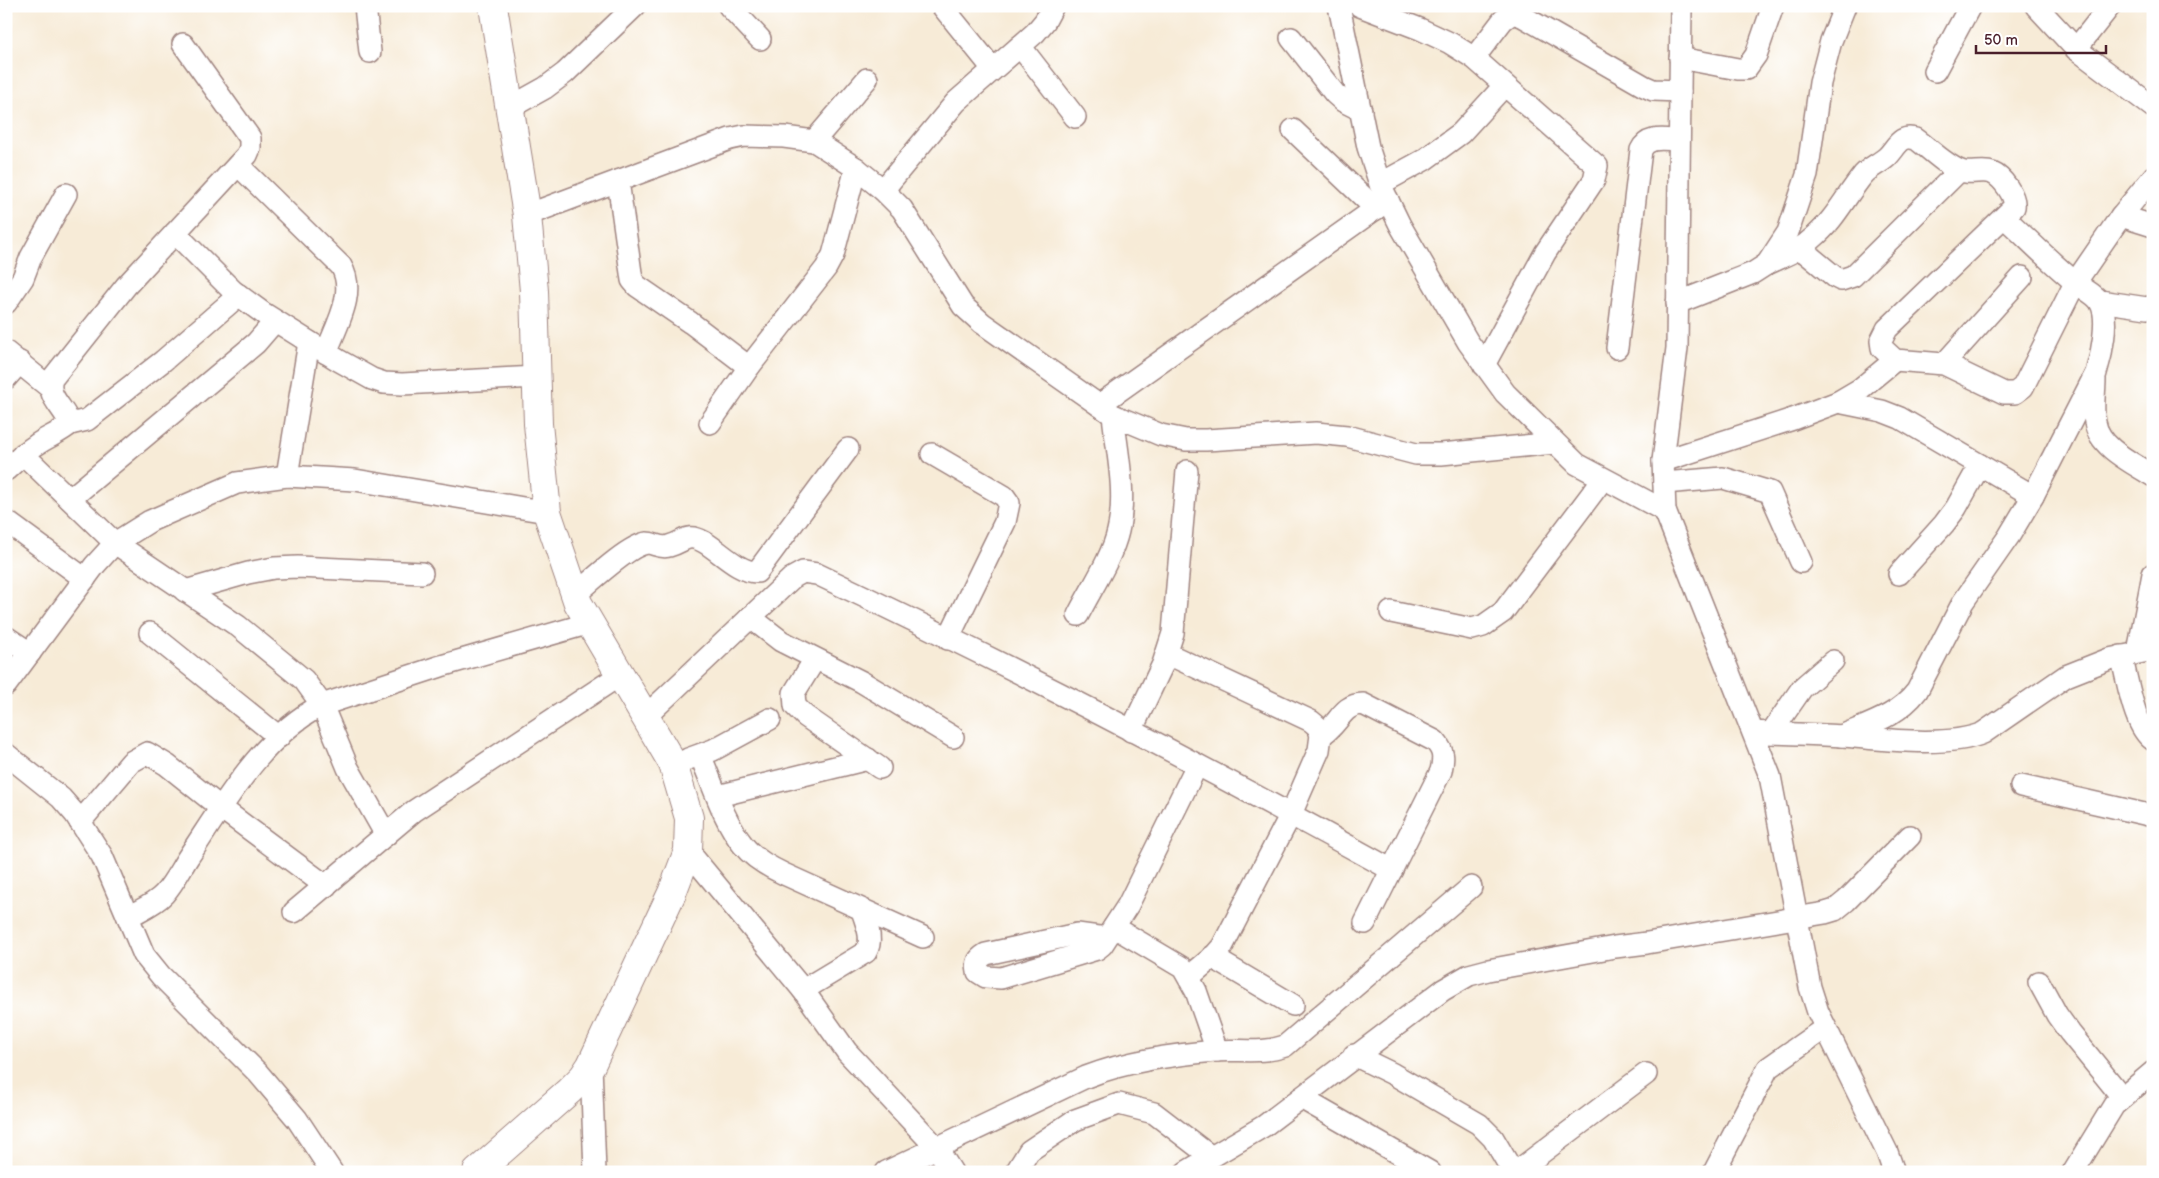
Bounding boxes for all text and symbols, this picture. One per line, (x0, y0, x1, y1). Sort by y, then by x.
scale bar (1976, 22, 2106, 54)
text: 50 m (1984, 31, 2018, 50)

